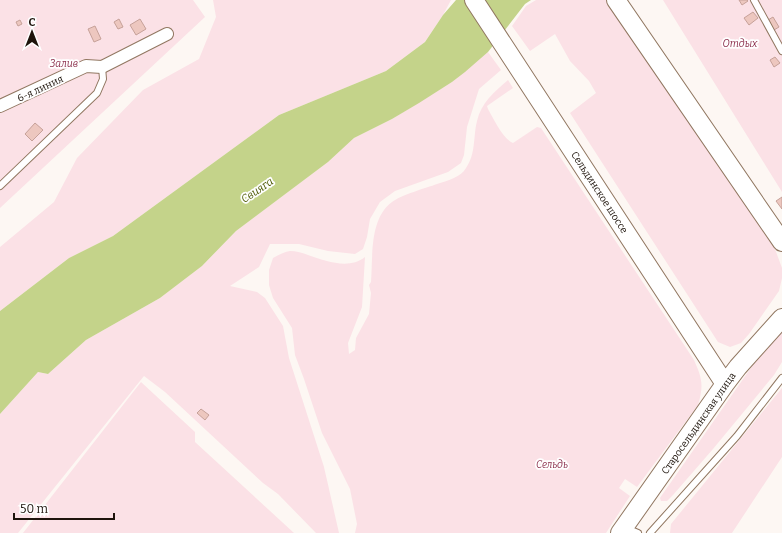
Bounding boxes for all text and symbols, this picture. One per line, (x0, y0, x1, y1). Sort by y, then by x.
north arrow (12, 12, 52, 52)
text: С (29, 16, 36, 29)
park label: Отдых (723, 38, 758, 50)
park label: Залив (50, 58, 78, 70)
street label: 6-я линия (16, 73, 66, 105)
street label: Сельдинское шоссе (568, 149, 630, 236)
water label: Свияга (239, 175, 276, 206)
street label: Старосельдинская улица (659, 370, 739, 477)
park label: Сельдь (536, 459, 568, 471)
scale bar (14, 495, 114, 521)
text: 50 m (20, 502, 49, 516)

